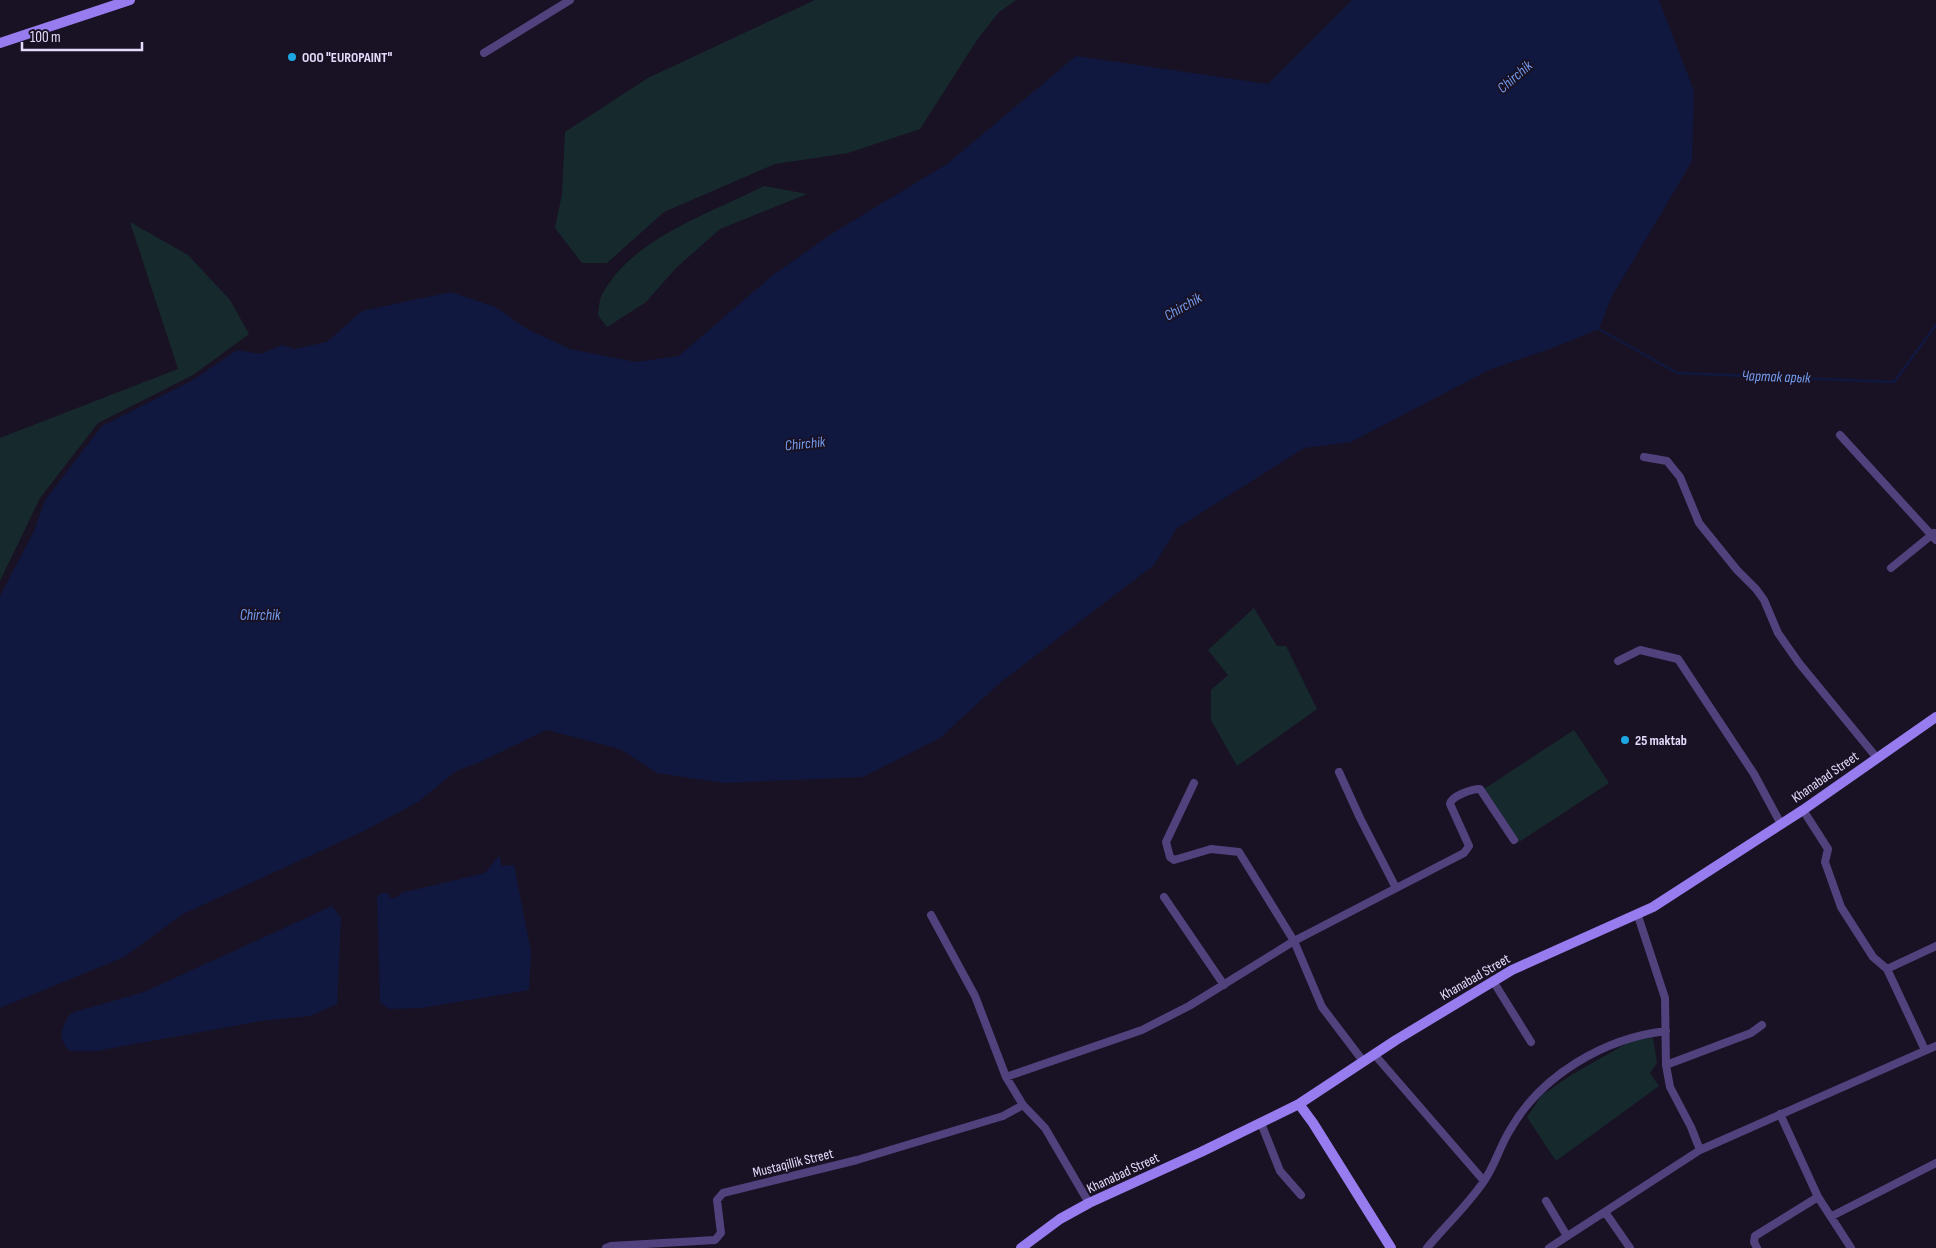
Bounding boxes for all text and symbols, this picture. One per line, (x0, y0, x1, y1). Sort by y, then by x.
scale bar (22, 20, 142, 52)
text: 100 m (30, 28, 61, 47)
place label: OOO "EUROPAINT" (302, 49, 392, 66)
marker: OOO "EUROPAINT" (286, 51, 298, 63)
water label: Chirchik (1493, 56, 1537, 98)
water label: Chirchik (1161, 288, 1206, 325)
water label: Чартак арык (1741, 366, 1812, 388)
water label: Chirchik (784, 432, 827, 456)
water label: Chirchik (240, 606, 281, 625)
place label: 25 maktab (1635, 732, 1687, 749)
marker: 25 maktab (1619, 734, 1631, 746)
street label: Khanabad Street (1788, 748, 1862, 806)
street label: Khanabad Street (1437, 950, 1513, 1004)
street label: Mustaqillik Street (751, 1145, 835, 1181)
street label: Khanabad Street (1084, 1149, 1162, 1197)

